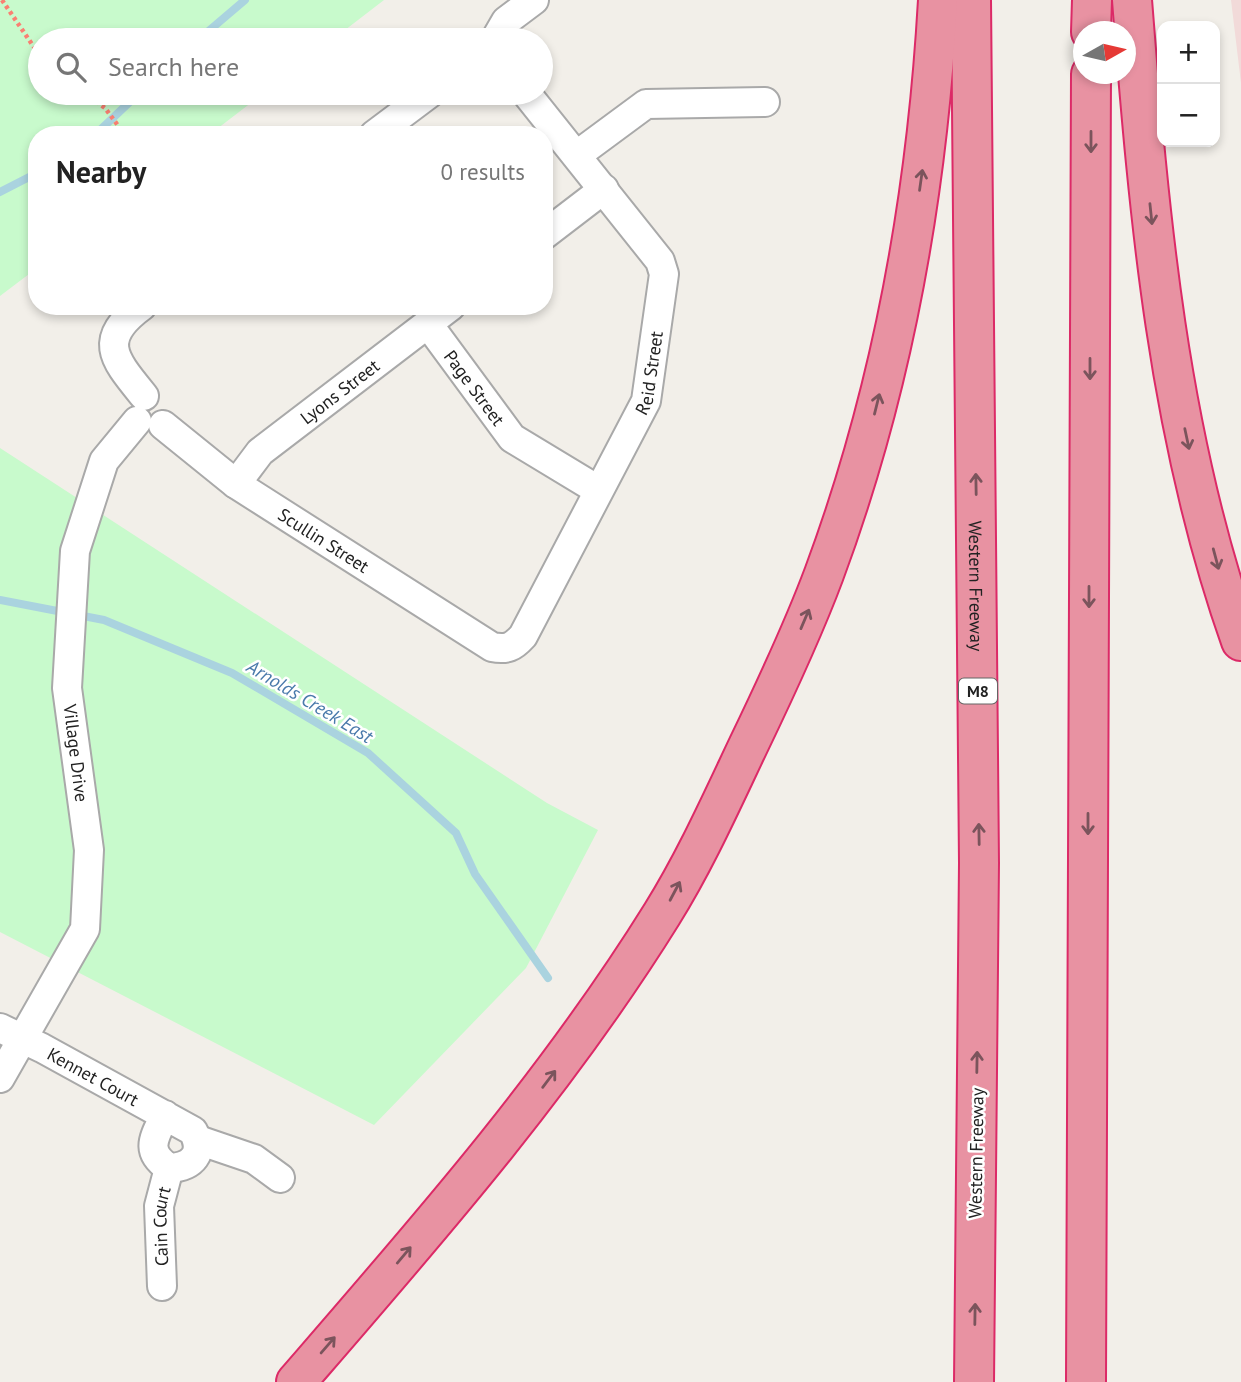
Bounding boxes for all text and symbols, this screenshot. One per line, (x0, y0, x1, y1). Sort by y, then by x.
north arrow (1073, 21, 1136, 84)
map controls (1157, 21, 1220, 147)
button: + (1157, 21, 1220, 84)
search box (28, 28, 553, 105)
icon: search (52, 48, 90, 86)
text: Search here (108, 50, 239, 83)
button: − (1157, 84, 1220, 147)
one-way arrow (1084, 130, 1098, 153)
text: Nearby (56, 152, 146, 191)
text: 0 results (441, 157, 525, 186)
one-way arrow (914, 170, 927, 192)
one-way arrow (1145, 203, 1158, 225)
street label: Reid Street (629, 330, 667, 419)
street label: Page Street (439, 345, 510, 430)
street label: Lyons Street (295, 354, 384, 429)
one-way arrow (1083, 357, 1097, 380)
one-way arrow (871, 393, 884, 416)
one-way arrow (1180, 427, 1194, 450)
one-way arrow (969, 473, 983, 496)
street label: Scullin Street (274, 502, 374, 577)
street label: Western Freeway (964, 521, 989, 652)
one-way arrow (1210, 547, 1223, 570)
one-way arrow (1082, 585, 1096, 608)
one-way arrow (799, 609, 812, 631)
water label: Arnolds Creek East (242, 653, 378, 749)
road number: M8 (959, 678, 997, 704)
street label: Village Drive (58, 702, 93, 803)
one-way arrow (1081, 812, 1095, 835)
one-way arrow (972, 823, 986, 846)
one-way arrow (668, 881, 682, 901)
street label: Kennet Court (44, 1042, 143, 1111)
one-way arrow (970, 1051, 984, 1074)
one-way arrow (541, 1070, 556, 1089)
street label: Western Freeway (963, 1087, 989, 1218)
street label: Cain Court (147, 1184, 175, 1267)
one-way arrow (397, 1247, 412, 1265)
one-way arrow (968, 1303, 981, 1326)
one-way arrow (320, 1336, 336, 1354)

